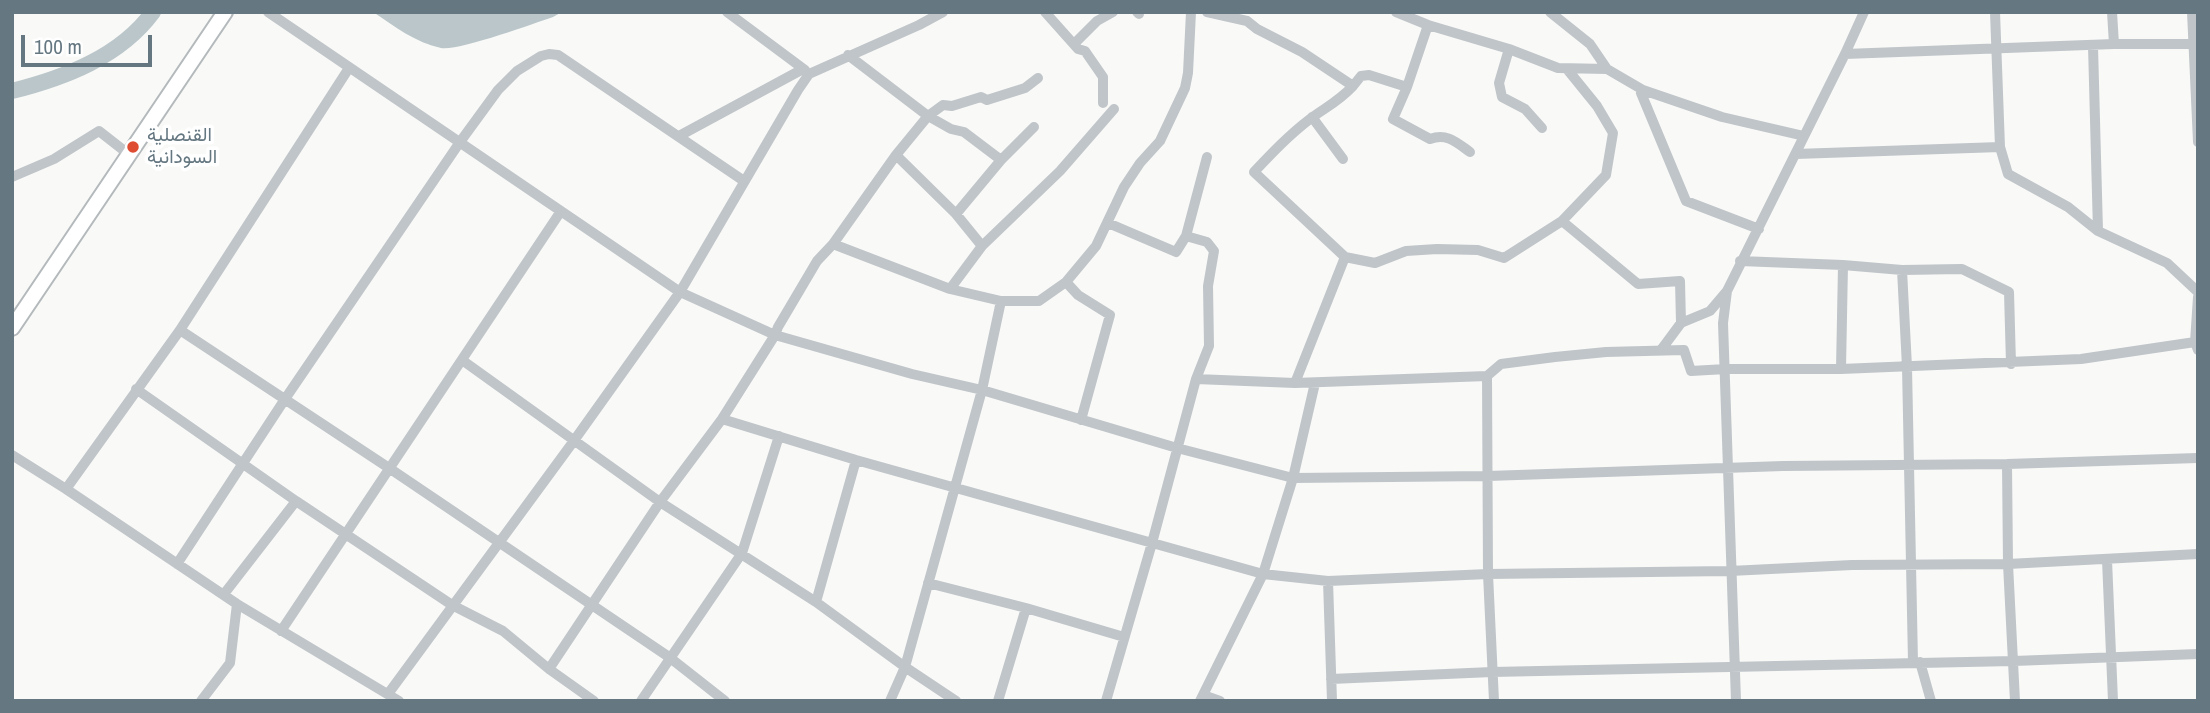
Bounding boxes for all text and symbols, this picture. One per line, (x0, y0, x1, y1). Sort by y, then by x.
scale bar (24, 21, 156, 65)
text: 100 m (34, 32, 82, 61)
place label: القنصلية السودانية (147, 125, 217, 169)
marker: القنصلية السودانية (125, 139, 141, 155)

